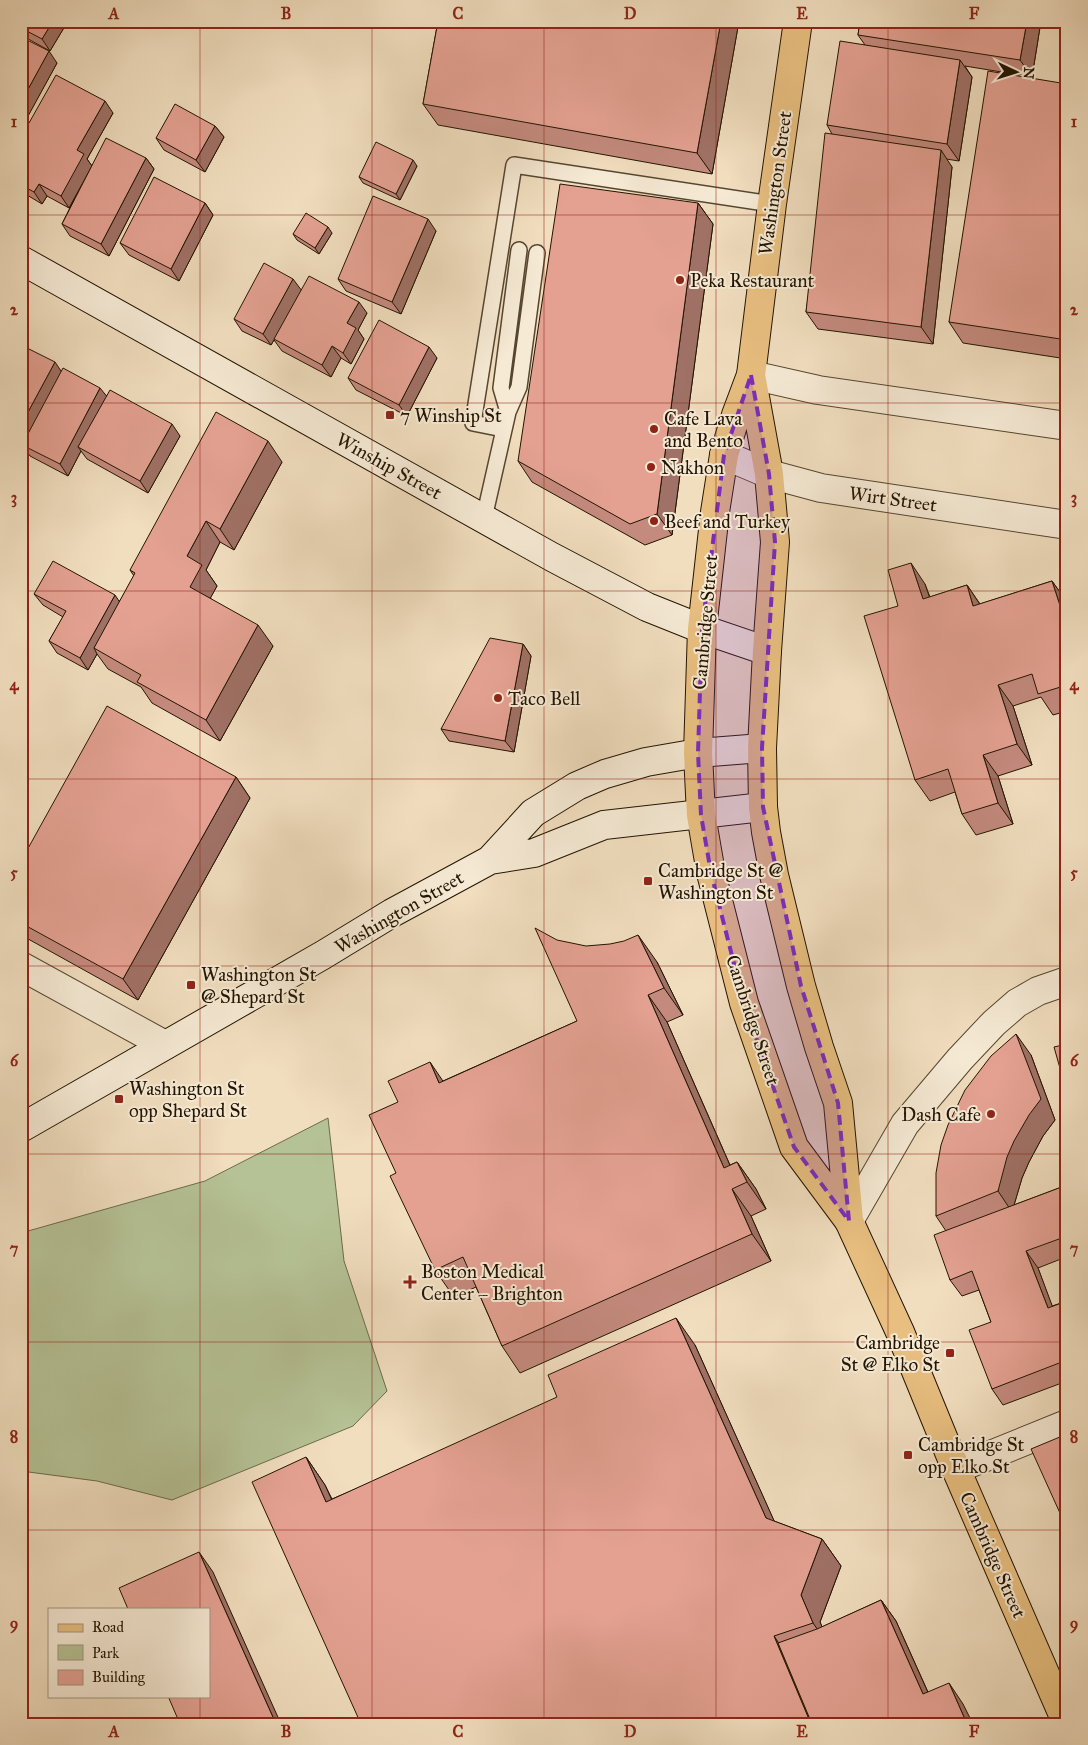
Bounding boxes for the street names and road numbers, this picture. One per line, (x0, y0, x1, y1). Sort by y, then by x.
street label: Washington Street (754, 109, 798, 257)
street label: Winship Street (332, 428, 446, 505)
street label: Wirt Street (848, 481, 939, 517)
street label: Cambridge Street (688, 553, 723, 691)
street label: Washington Street (330, 866, 468, 959)
street label: Cambridge Street (720, 952, 785, 1089)
street label: Cambridge Street (954, 1488, 1031, 1622)

